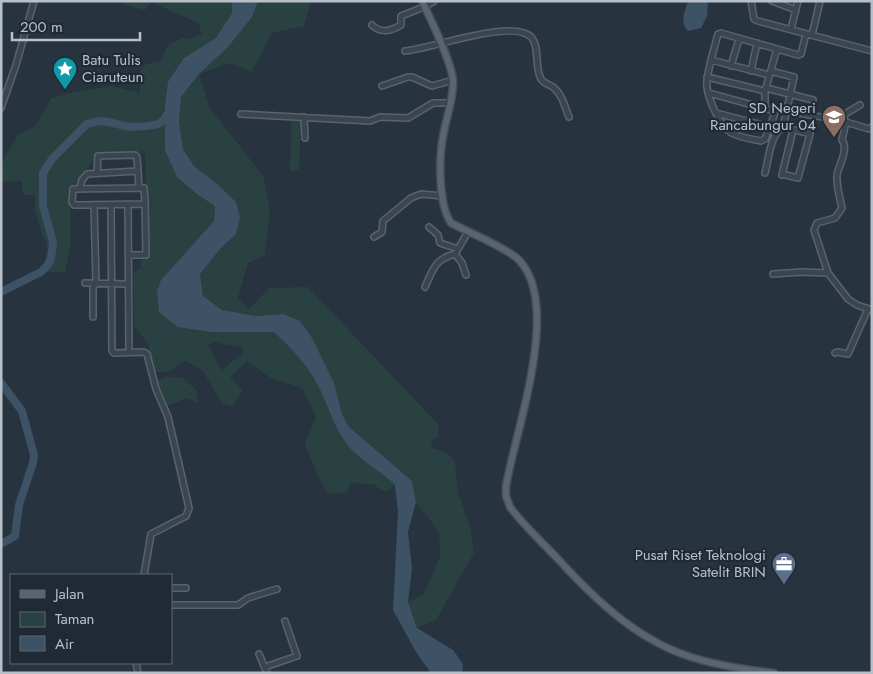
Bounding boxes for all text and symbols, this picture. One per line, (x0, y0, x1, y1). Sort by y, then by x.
scale bar (12, 10, 140, 42)
text: 200 m (20, 16, 63, 38)
place label: Batu Tulis Ciaruteun (82, 49, 144, 88)
place icon: Batu Tulis Ciaruteun (52, 56, 78, 90)
place label: SD Negeri Rancabungur 04 (710, 97, 816, 136)
school or university icon: SD Negeri Rancabungur 04 (821, 104, 847, 138)
place label: Pusat Riset Teknologi Satelit BRIN (635, 544, 766, 583)
office icon: Pusat Riset Teknologi Satelit BRIN (771, 551, 797, 585)
legend (10, 574, 172, 664)
text: Jalan (53, 583, 84, 605)
text: Taman (55, 608, 94, 630)
text: Air (55, 633, 75, 655)

